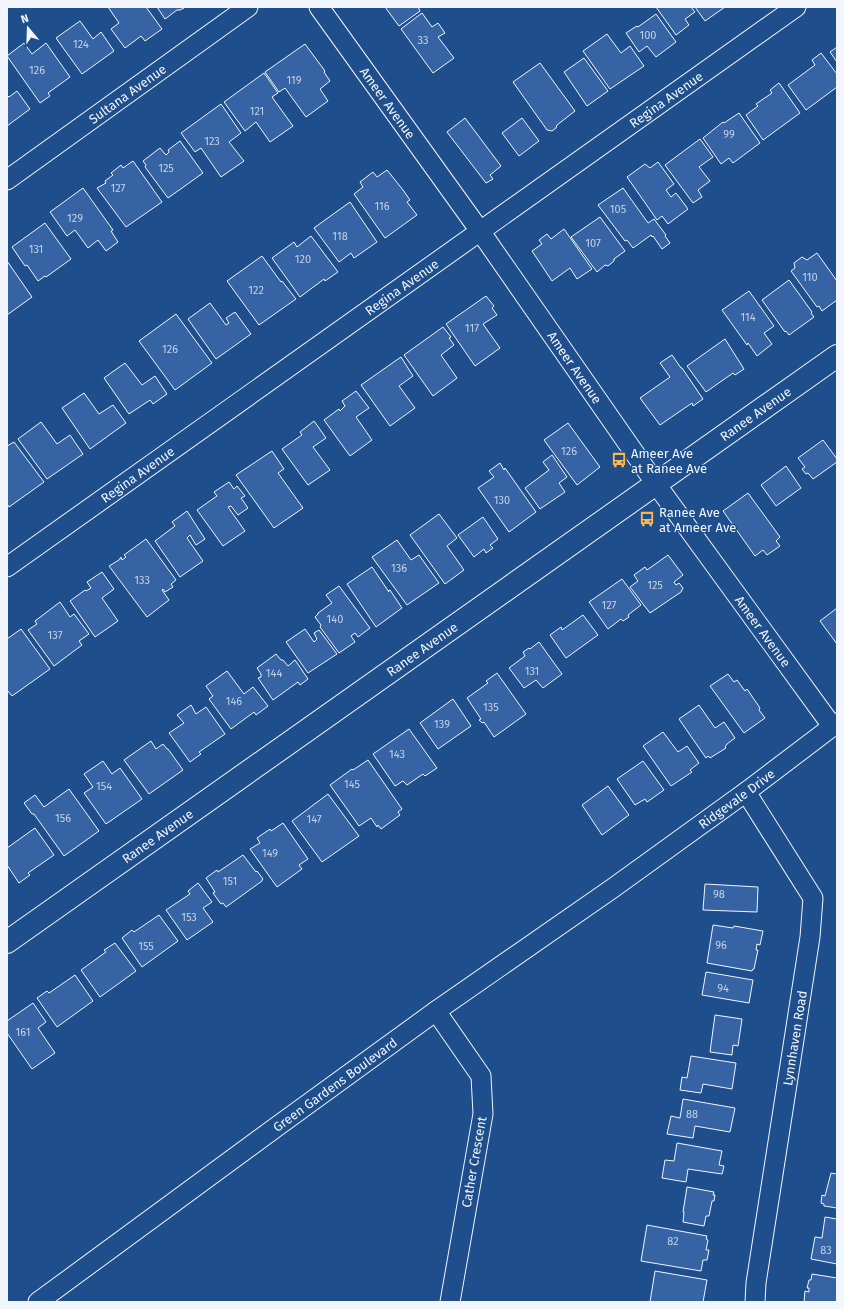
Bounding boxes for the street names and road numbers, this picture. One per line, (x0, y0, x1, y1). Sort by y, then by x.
street label: Sultana Avenue (86, 61, 169, 126)
street label: Ameer Avenue (357, 64, 419, 141)
street label: Regina Avenue (626, 68, 706, 131)
street label: Regina Avenue (362, 256, 441, 318)
street label: Ameer Avenue (545, 328, 605, 406)
street label: Ranee Avenue (717, 384, 794, 444)
street label: Regina Avenue (98, 443, 177, 506)
street label: Ameer Avenue (732, 593, 794, 670)
street label: Ranee Avenue (384, 619, 460, 679)
street label: Ridgevale Drive (695, 766, 778, 831)
street label: Ranee Avenue (119, 806, 196, 866)
street label: Lynnhaven Road (780, 989, 810, 1087)
street label: Green Gardens Boulevard (270, 1034, 400, 1134)
street label: Cather Crescent (459, 1115, 489, 1209)

